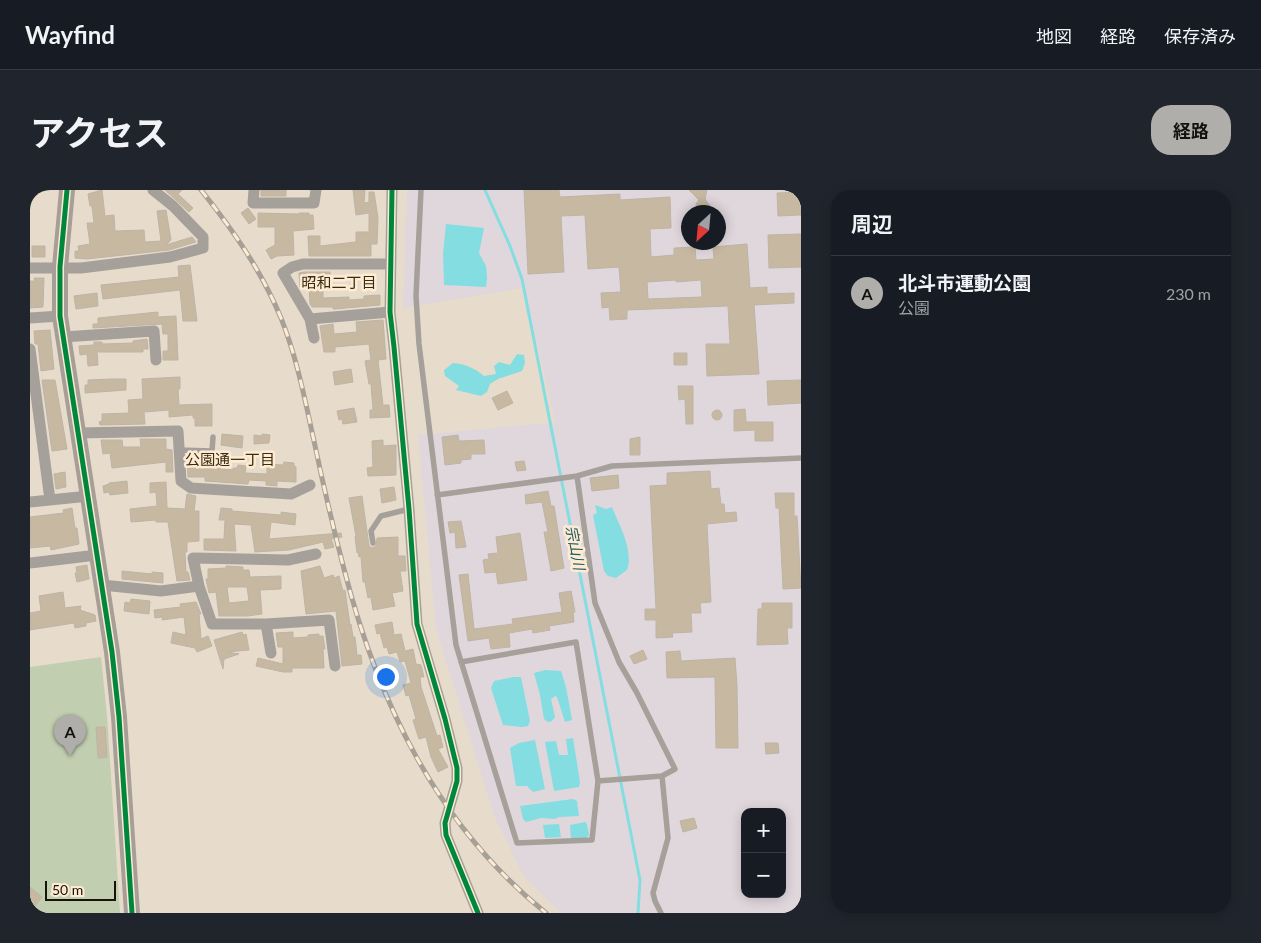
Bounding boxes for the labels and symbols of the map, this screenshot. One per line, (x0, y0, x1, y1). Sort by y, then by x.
north arrow (681, 205, 726, 250)
district label: 昭和二丁目 (301, 273, 377, 291)
district label: 公園通一丁目 (185, 450, 275, 468)
water label: 宗山川 (563, 524, 589, 574)
your location (373, 664, 399, 690)
pin: A (54, 715, 86, 756)
scale bar (45, 878, 116, 901)

